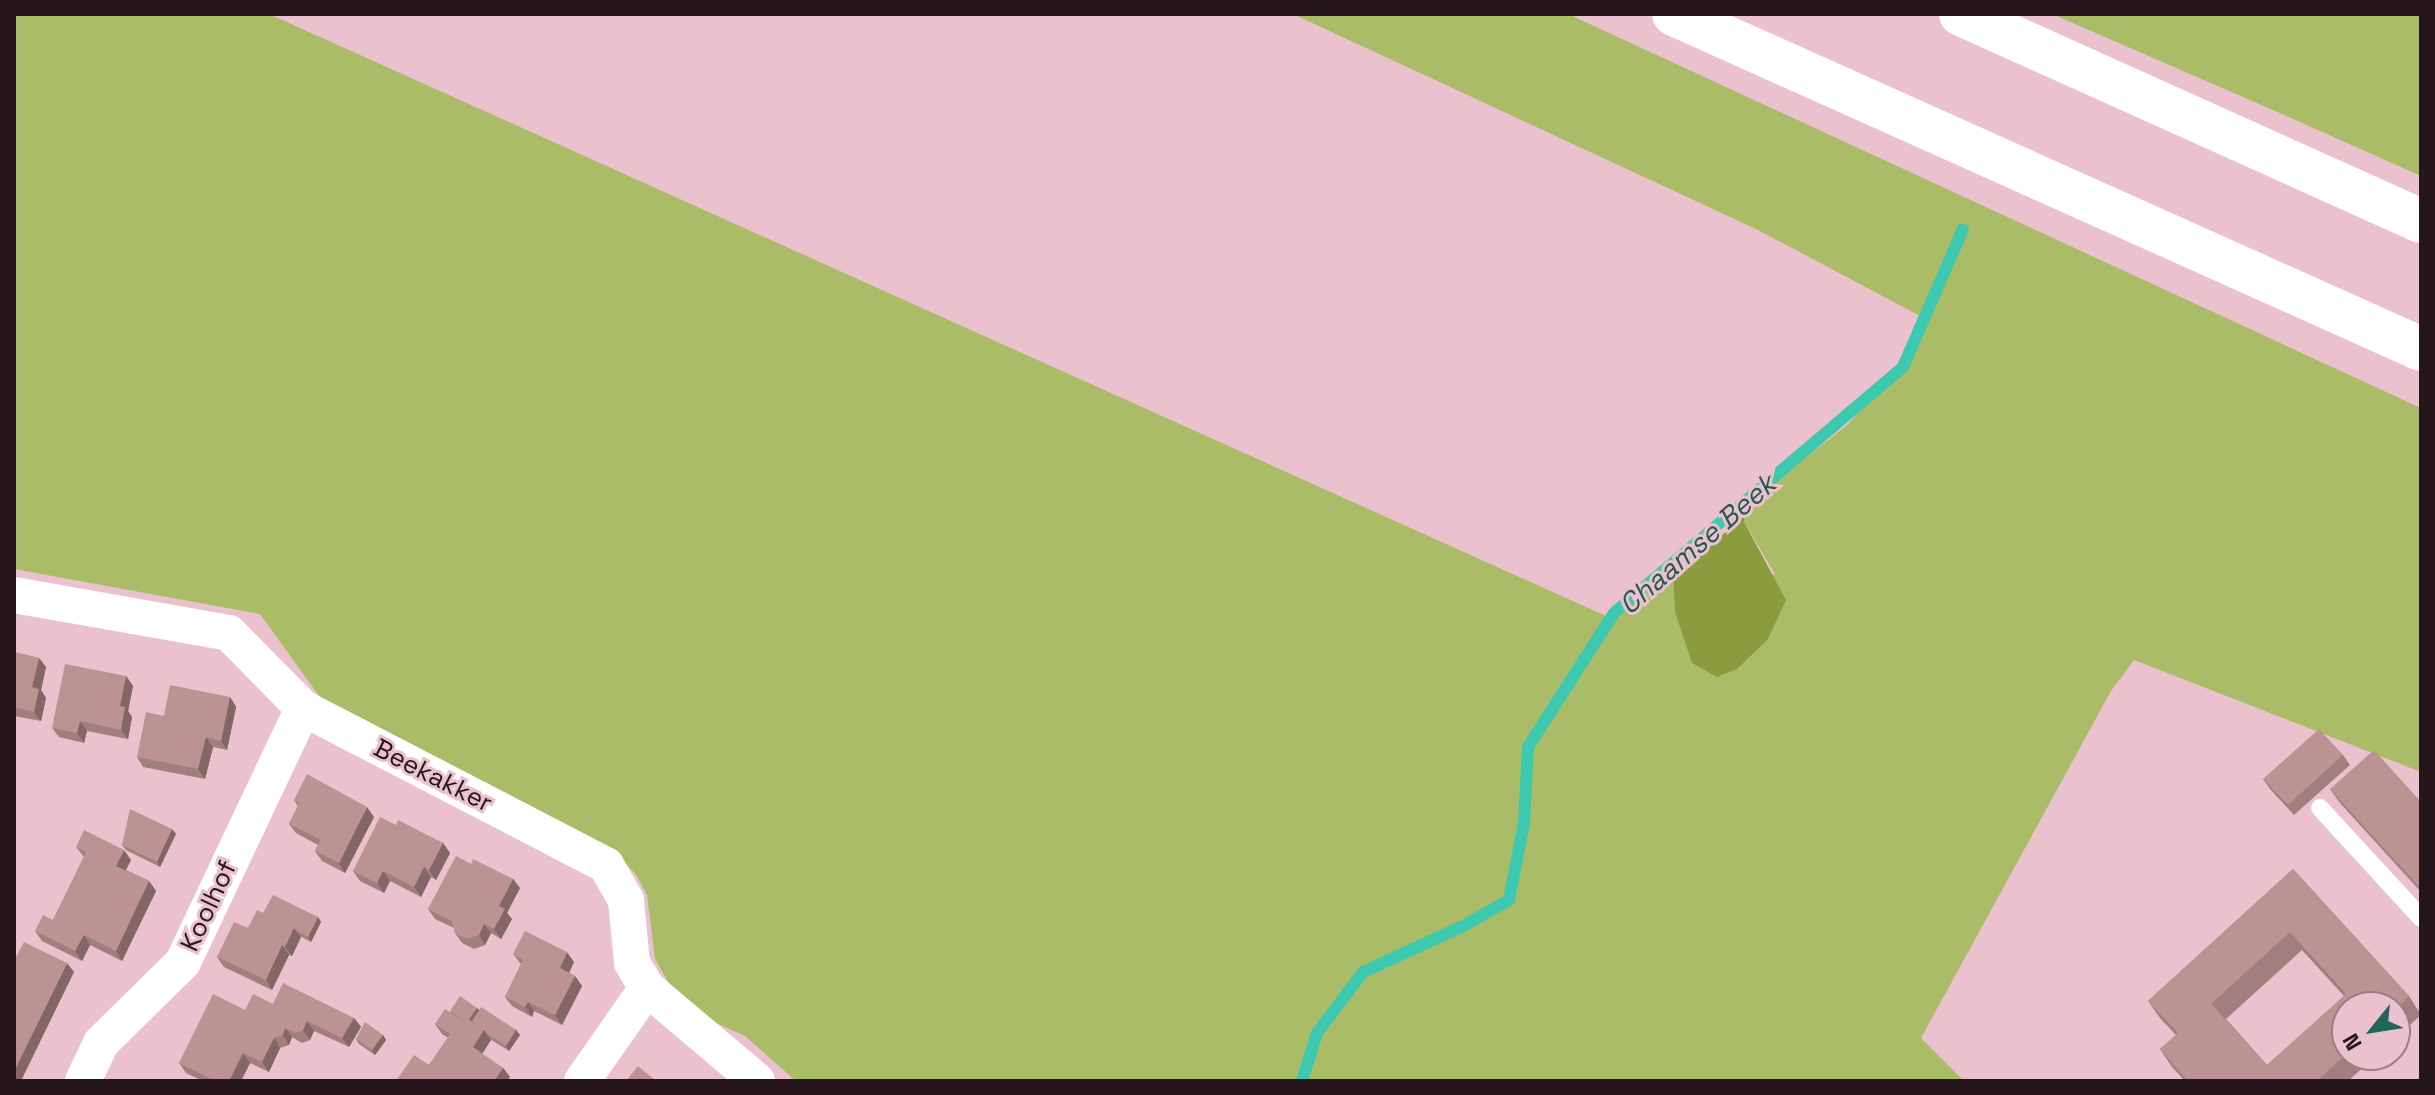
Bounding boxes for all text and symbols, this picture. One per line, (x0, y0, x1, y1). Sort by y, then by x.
water label: Chaamse Beek (1612, 467, 1782, 621)
street label: Beekakker (368, 733, 498, 819)
street label: Koolhof (174, 856, 244, 956)
north arrow (2331, 991, 2411, 1071)
text: N (2336, 1029, 2368, 1055)

